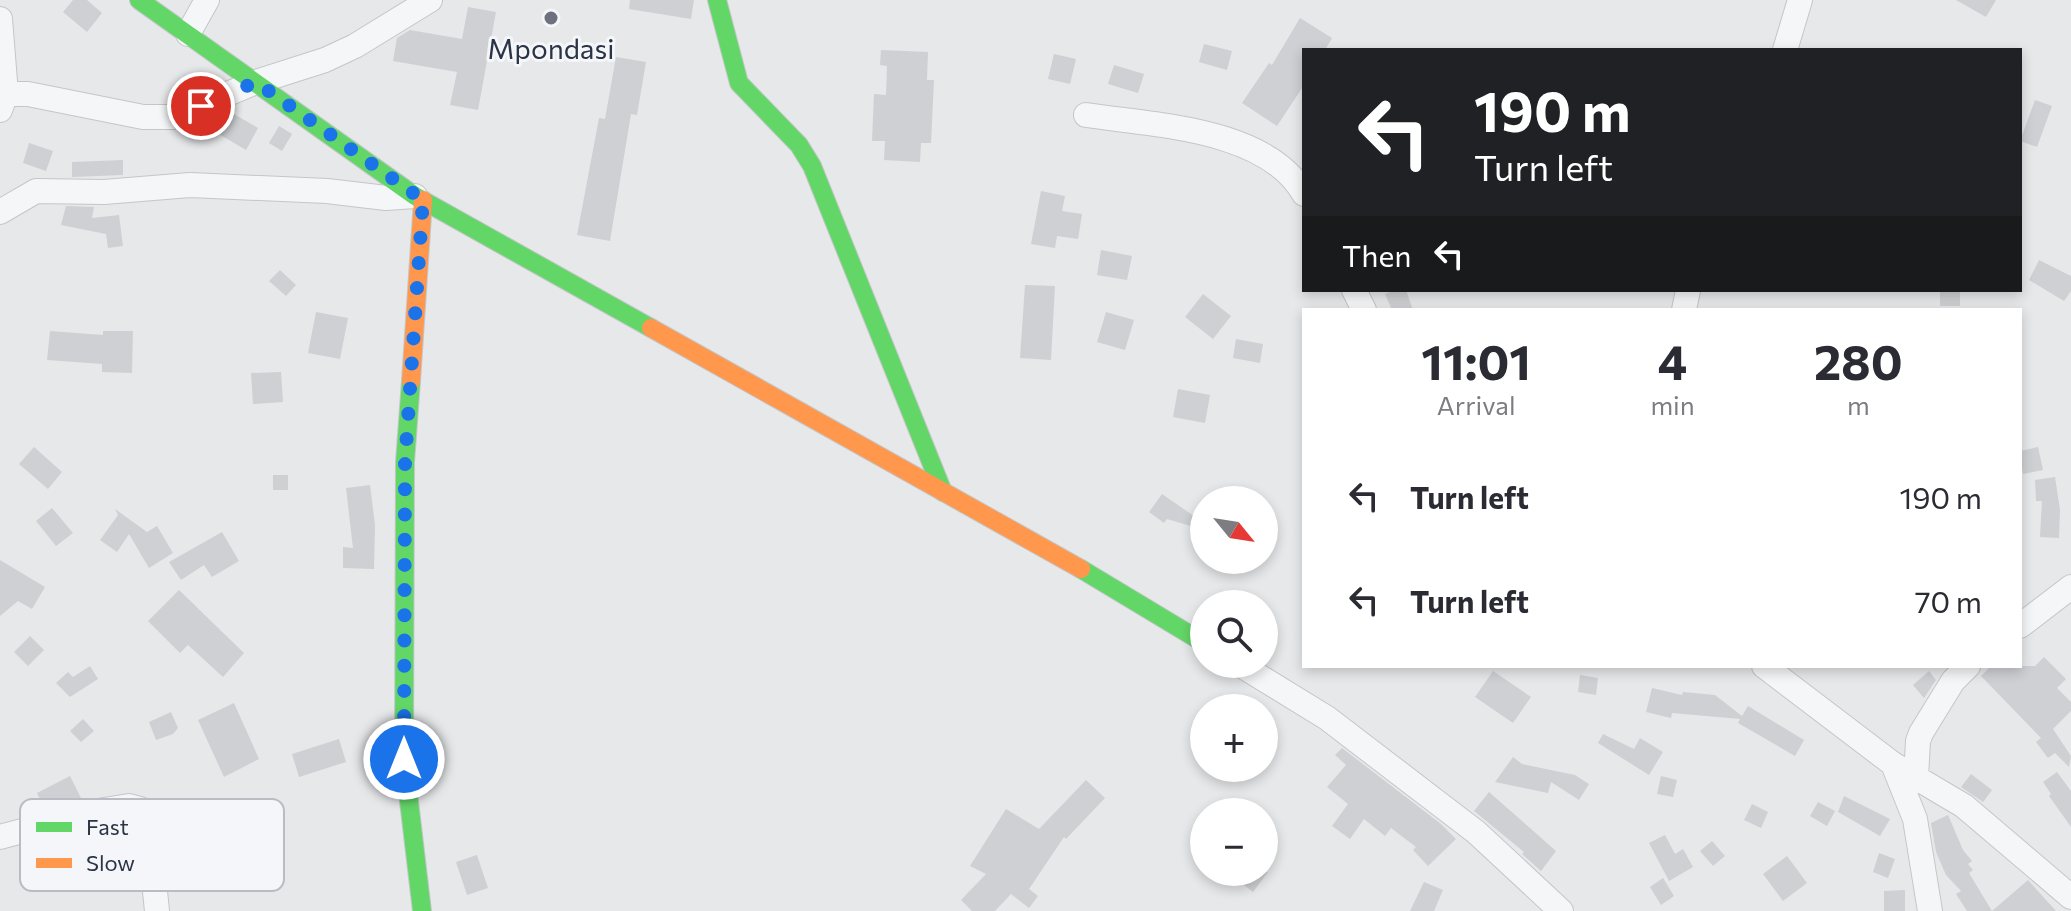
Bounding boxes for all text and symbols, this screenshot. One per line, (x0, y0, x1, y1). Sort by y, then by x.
marker: Mpondasi (542, 9, 560, 27)
place label: Mpondasi (488, 31, 614, 65)
pin (167, 72, 235, 140)
text: 190 m (1474, 75, 1631, 144)
icon: left (1342, 80, 1446, 184)
icon: arrive (179, 84, 223, 128)
text: Turn left (1474, 144, 1613, 188)
icon: left (1427, 232, 1471, 276)
text: Then (1342, 236, 1411, 273)
text: 11:01 (1421, 331, 1531, 390)
text: 4 (1658, 331, 1687, 390)
text: 280 (1814, 331, 1903, 390)
text: Arrival (1437, 389, 1516, 420)
text: min (1650, 389, 1695, 420)
text: m (1847, 389, 1870, 420)
icon: left (1342, 474, 1386, 518)
text: Turn left (1410, 478, 1529, 515)
text: 190 m (1899, 478, 1982, 515)
north arrow (1190, 486, 1278, 574)
map controls (1190, 486, 1278, 886)
icon: left (1342, 578, 1386, 622)
text: Turn left (1410, 582, 1529, 619)
text: 70 m (1915, 582, 1982, 619)
button: search (1190, 590, 1278, 678)
button: + (1190, 694, 1278, 782)
position arrow (362, 717, 446, 801)
button: − (1190, 798, 1278, 886)
legend (20, 799, 284, 891)
text: Fast (86, 813, 129, 840)
text: Slow (86, 849, 135, 876)

